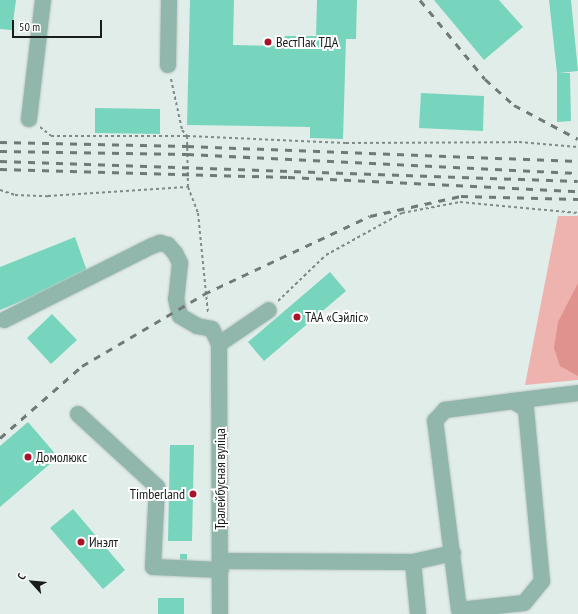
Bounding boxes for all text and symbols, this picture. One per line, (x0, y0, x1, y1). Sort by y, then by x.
scale bar (14, 12, 104, 38)
text: 50 m (19, 19, 40, 34)
place label: ВестПак ТДА (276, 34, 339, 50)
marker: ВестПак ТДА (263, 37, 273, 47)
place label: ТАА «Сэйліс» (305, 309, 369, 325)
marker: ТАА «Сэйліс» (292, 312, 302, 322)
street label: Тралейбусная вуліца (212, 428, 228, 530)
place label: Домолюкс (36, 449, 87, 465)
marker: Домолюкс (23, 452, 33, 462)
place label: Timberland (130, 486, 185, 502)
marker: Timberland (188, 489, 198, 499)
place label: Инэлт (89, 534, 118, 550)
marker: Инэлт (76, 537, 86, 547)
north arrow (12, 562, 52, 602)
text: С (14, 571, 29, 582)

